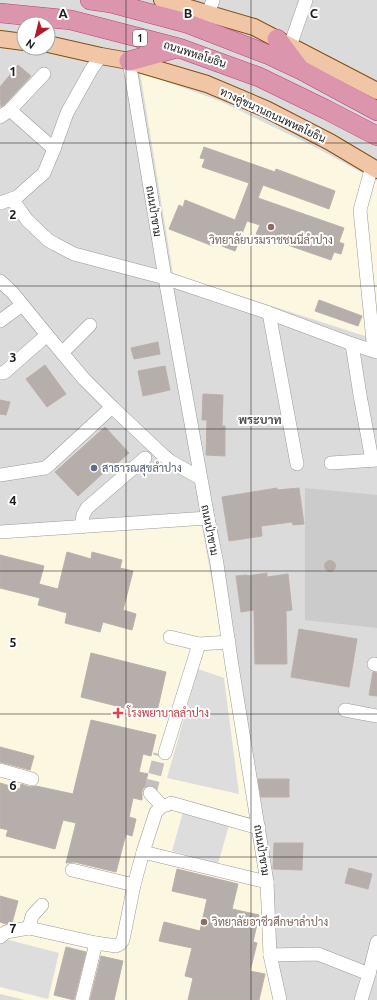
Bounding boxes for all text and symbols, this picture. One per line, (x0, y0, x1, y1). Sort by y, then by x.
text: A (58, 6, 68, 20)
text: B (184, 6, 193, 20)
text: C (310, 6, 319, 20)
north arrow (16, 16, 56, 56)
road number: 1 (133, 30, 147, 46)
street label: ถนนพหลโยธิน (162, 36, 228, 70)
text: N (23, 37, 37, 51)
text: 1 (9, 64, 17, 78)
street label: ทางคู่ขนานถนนพหลโยธิน (217, 83, 329, 147)
street label: ถนนป่าขาม (144, 184, 165, 237)
text: 2 (9, 207, 17, 221)
marker: วิทยาลัยบรมราชชนนีลำปาง (266, 222, 276, 232)
place label: วิทยาลัยบรมราชชนนีลำปาง (209, 232, 333, 246)
text: 3 (9, 350, 17, 364)
district label: พระบาท (238, 413, 282, 426)
place label: สาธารณสุขลำปาง (102, 461, 182, 477)
marker: สาธารณสุขลำปาง (89, 463, 99, 473)
text: 4 (9, 493, 17, 507)
street label: ถนนป่าขาม (199, 503, 222, 556)
text: 5 (9, 635, 17, 649)
place label: โรงพยาบาลลำปาง (126, 705, 209, 719)
marker: โรงพยาบาลลำปาง (112, 707, 124, 719)
text: 6 (9, 778, 17, 792)
street label: ถนนป่าขาม (252, 823, 273, 876)
place label: วิทยาลัยอาชีวศึกษาลำปาง (212, 914, 328, 928)
marker: วิทยาลัยอาชีวศึกษาลำปาง (199, 917, 209, 927)
text: 7 (9, 921, 17, 935)

